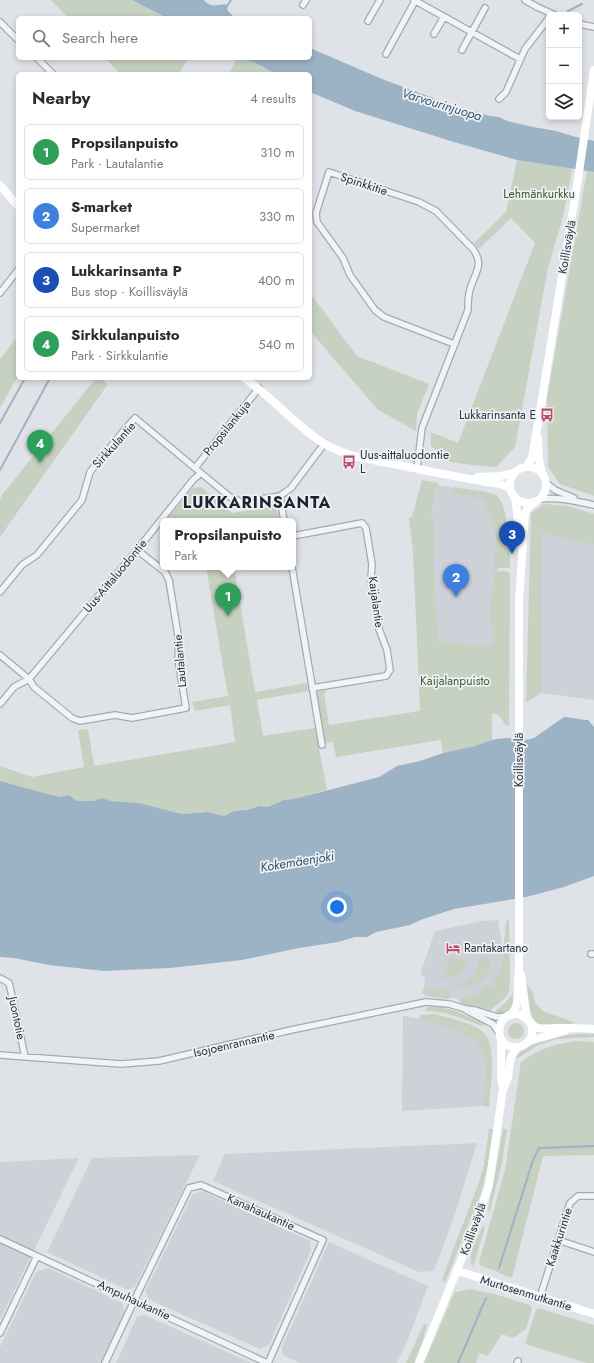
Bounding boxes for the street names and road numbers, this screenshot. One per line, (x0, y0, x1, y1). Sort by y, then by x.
street label: Spinkkitie (338, 168, 390, 200)
street label: Koillisväylä (553, 218, 581, 275)
street label: Propsilankuja (199, 396, 255, 460)
street label: Sirkkulantie (88, 418, 140, 472)
street label: Uus-Aittaluodontie (79, 535, 151, 617)
street label: Kaijalantie (364, 575, 388, 629)
street label: Lautalantie (169, 634, 191, 688)
street label: Koillisväylä (510, 733, 528, 787)
street label: Juontotie (3, 993, 30, 1041)
street label: Isojoenrannantie (191, 1026, 277, 1062)
street label: Kanahaukantie (224, 1189, 298, 1235)
street label: Koillisväylä (455, 1200, 491, 1258)
street label: Kaakkurintie (541, 1205, 577, 1269)
street label: Murtosenmutkantie (478, 1271, 574, 1315)
street label: Ampuhaukantie (95, 1275, 173, 1325)

